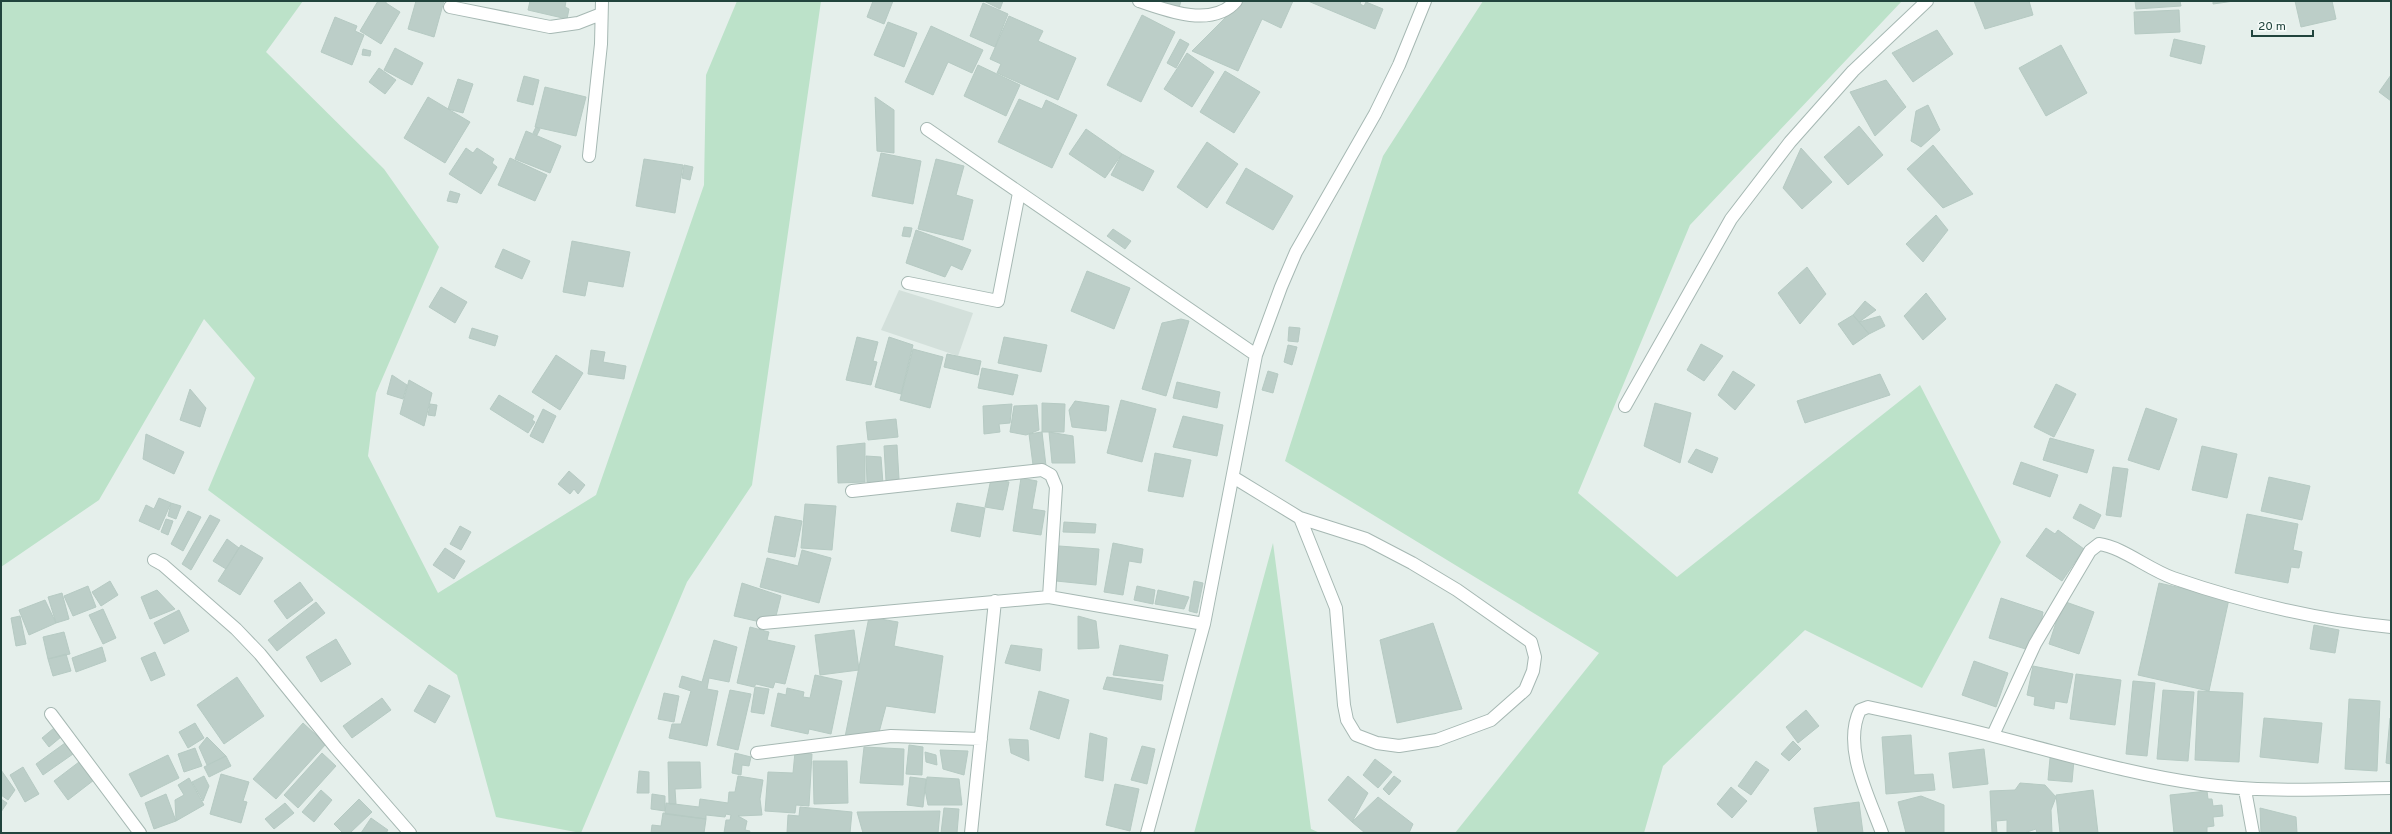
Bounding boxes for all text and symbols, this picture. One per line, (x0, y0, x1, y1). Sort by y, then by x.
scale bar (2252, 12, 2313, 38)
text: 20 m (2258, 19, 2286, 35)

